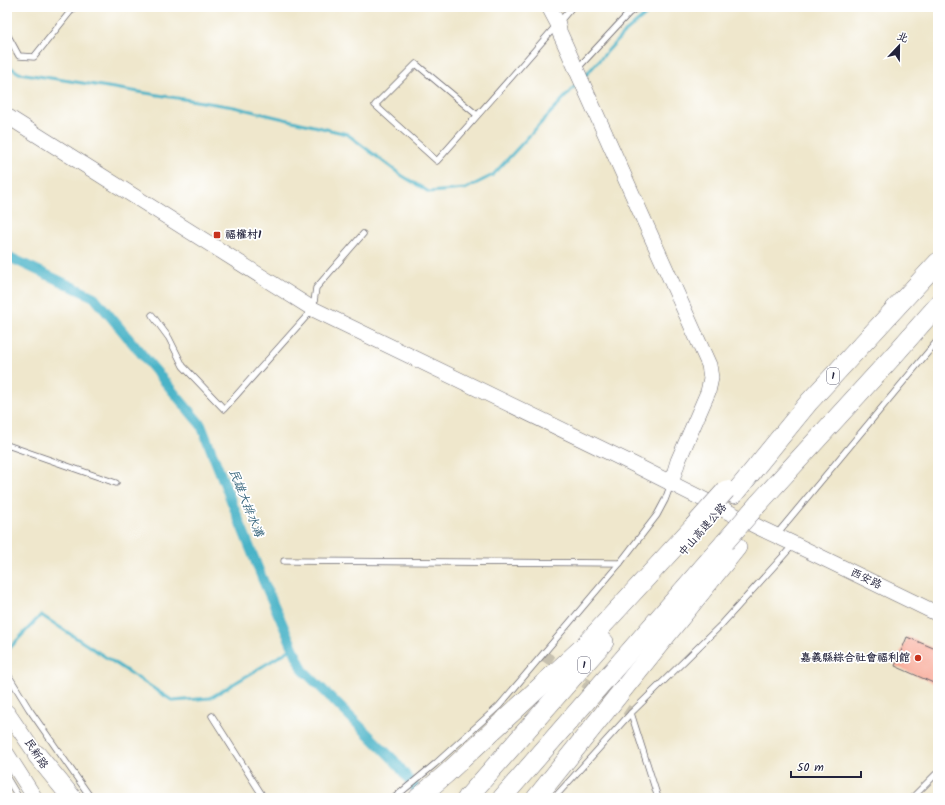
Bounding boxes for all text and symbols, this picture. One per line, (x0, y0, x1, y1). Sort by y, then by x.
north arrow (879, 26, 919, 66)
text: 北 (894, 27, 911, 48)
place label: 福權村1 (225, 226, 262, 244)
marker: 福權村1 (212, 230, 222, 240)
road number: 1 (827, 368, 839, 384)
water label: 民雄大排水溝 (224, 466, 269, 541)
street label: 中山高速公路 (675, 499, 731, 561)
street label: 西安路 (847, 564, 885, 594)
place label: 嘉義縣綜合社會福利館 (800, 649, 910, 667)
marker: 嘉義縣綜合社會福利館 (913, 653, 923, 663)
road number: 1 (578, 657, 590, 673)
street label: 民新路 (19, 735, 53, 773)
scale bar (791, 753, 861, 779)
text: 50 m (797, 758, 824, 777)

